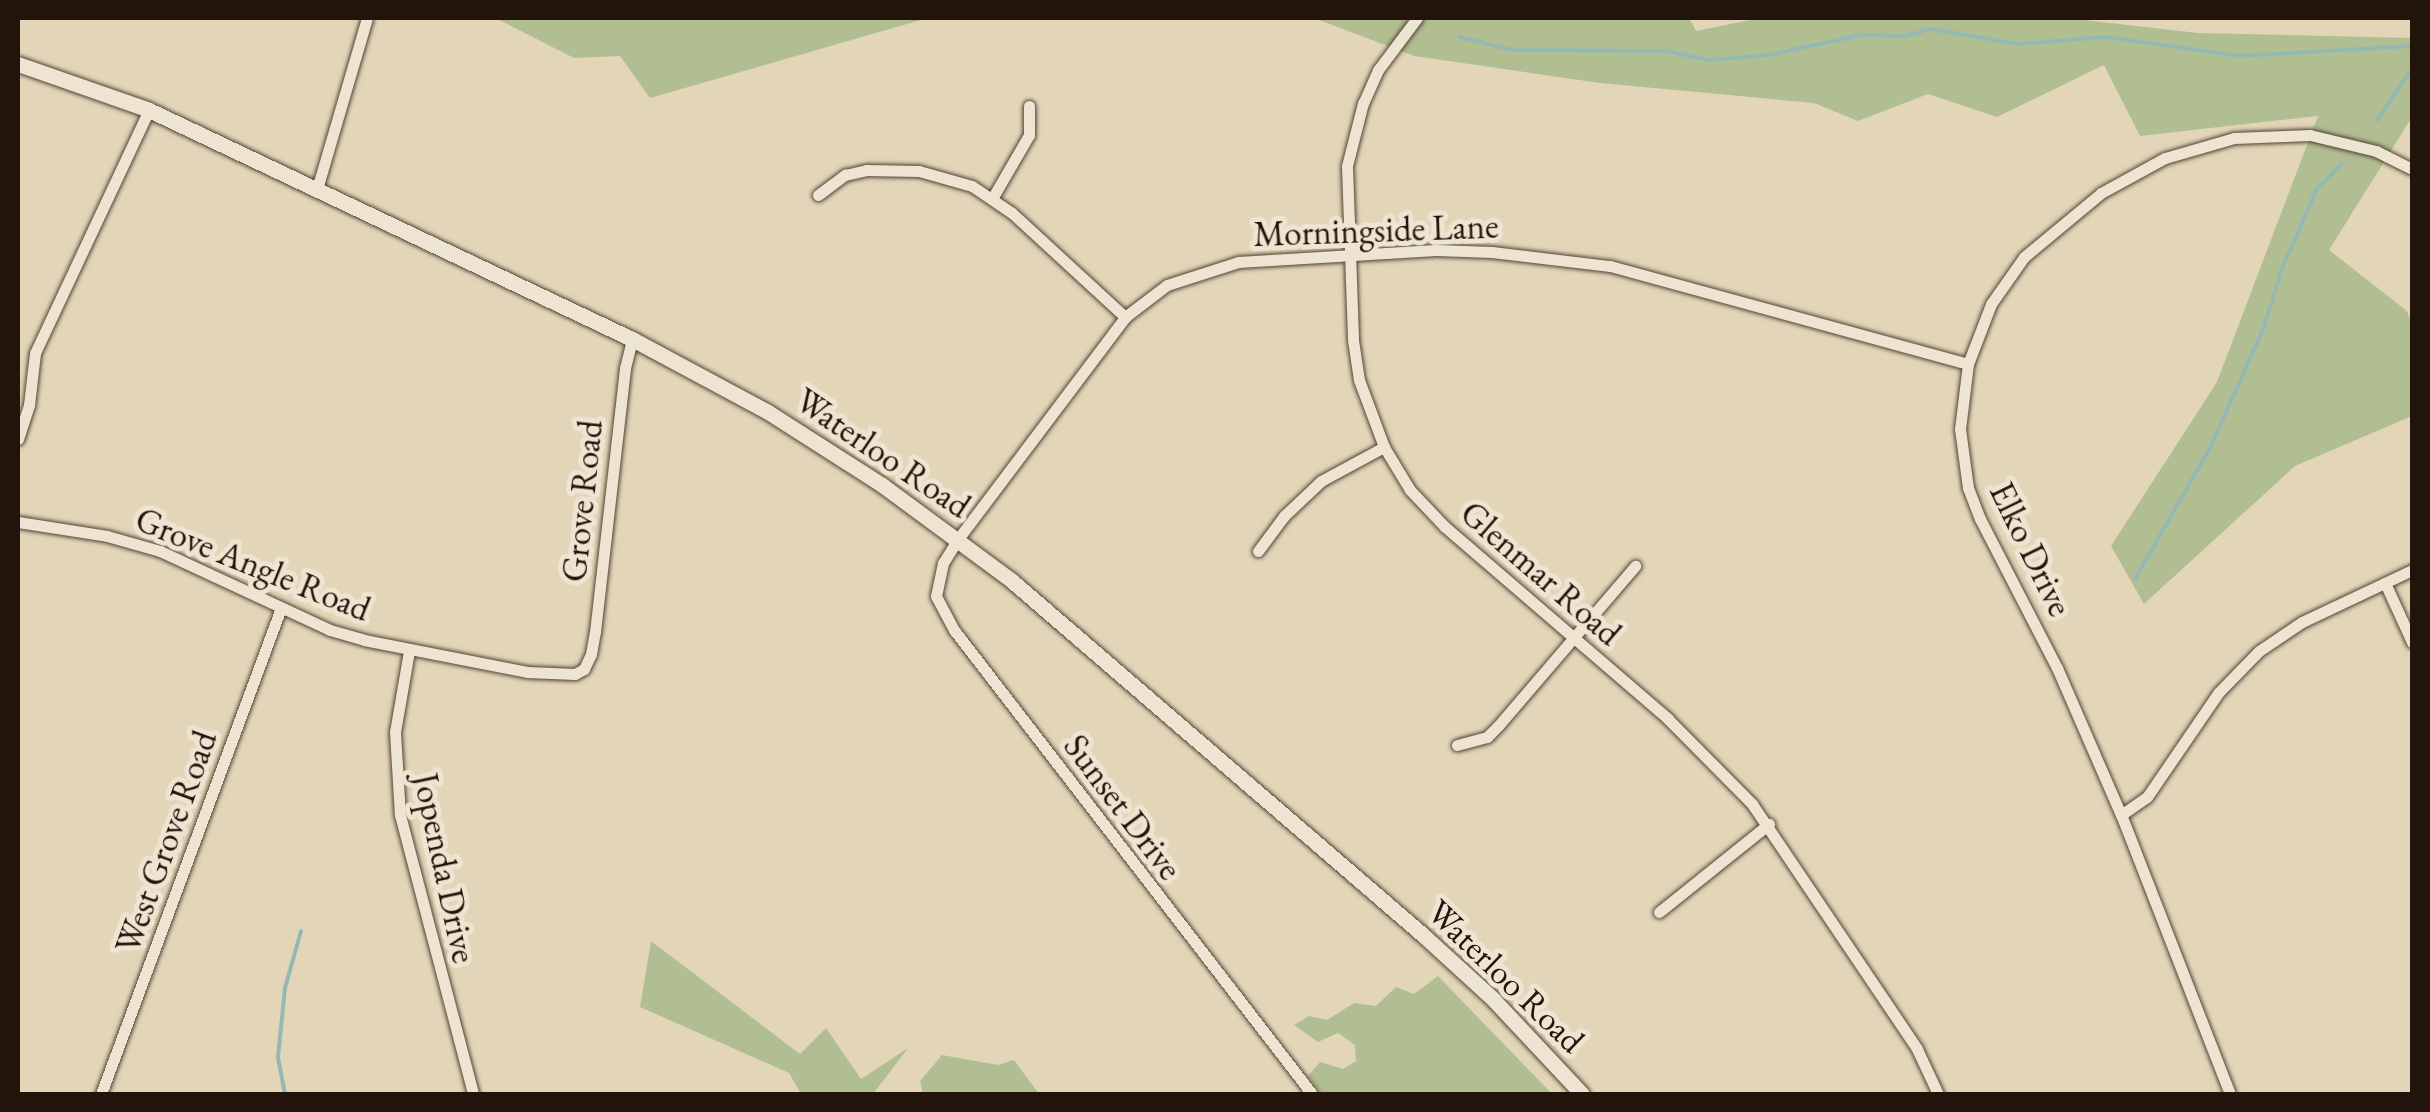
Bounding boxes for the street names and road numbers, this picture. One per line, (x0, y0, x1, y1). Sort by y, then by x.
street label: Morningside Lane (1253, 205, 1499, 255)
street label: Waterloo Road (787, 379, 979, 527)
street label: Grove Road (553, 418, 611, 584)
street label: Elko Drive (1981, 475, 2081, 623)
street label: Glenmar Road (1452, 492, 1630, 654)
street label: Grove Angle Road (130, 498, 376, 630)
street label: West Grove Road (106, 725, 226, 959)
street label: Sunset Drive (1055, 726, 1191, 888)
street label: Jopenda Drive (404, 769, 486, 967)
street label: Waterloo Road (1419, 891, 1593, 1061)

